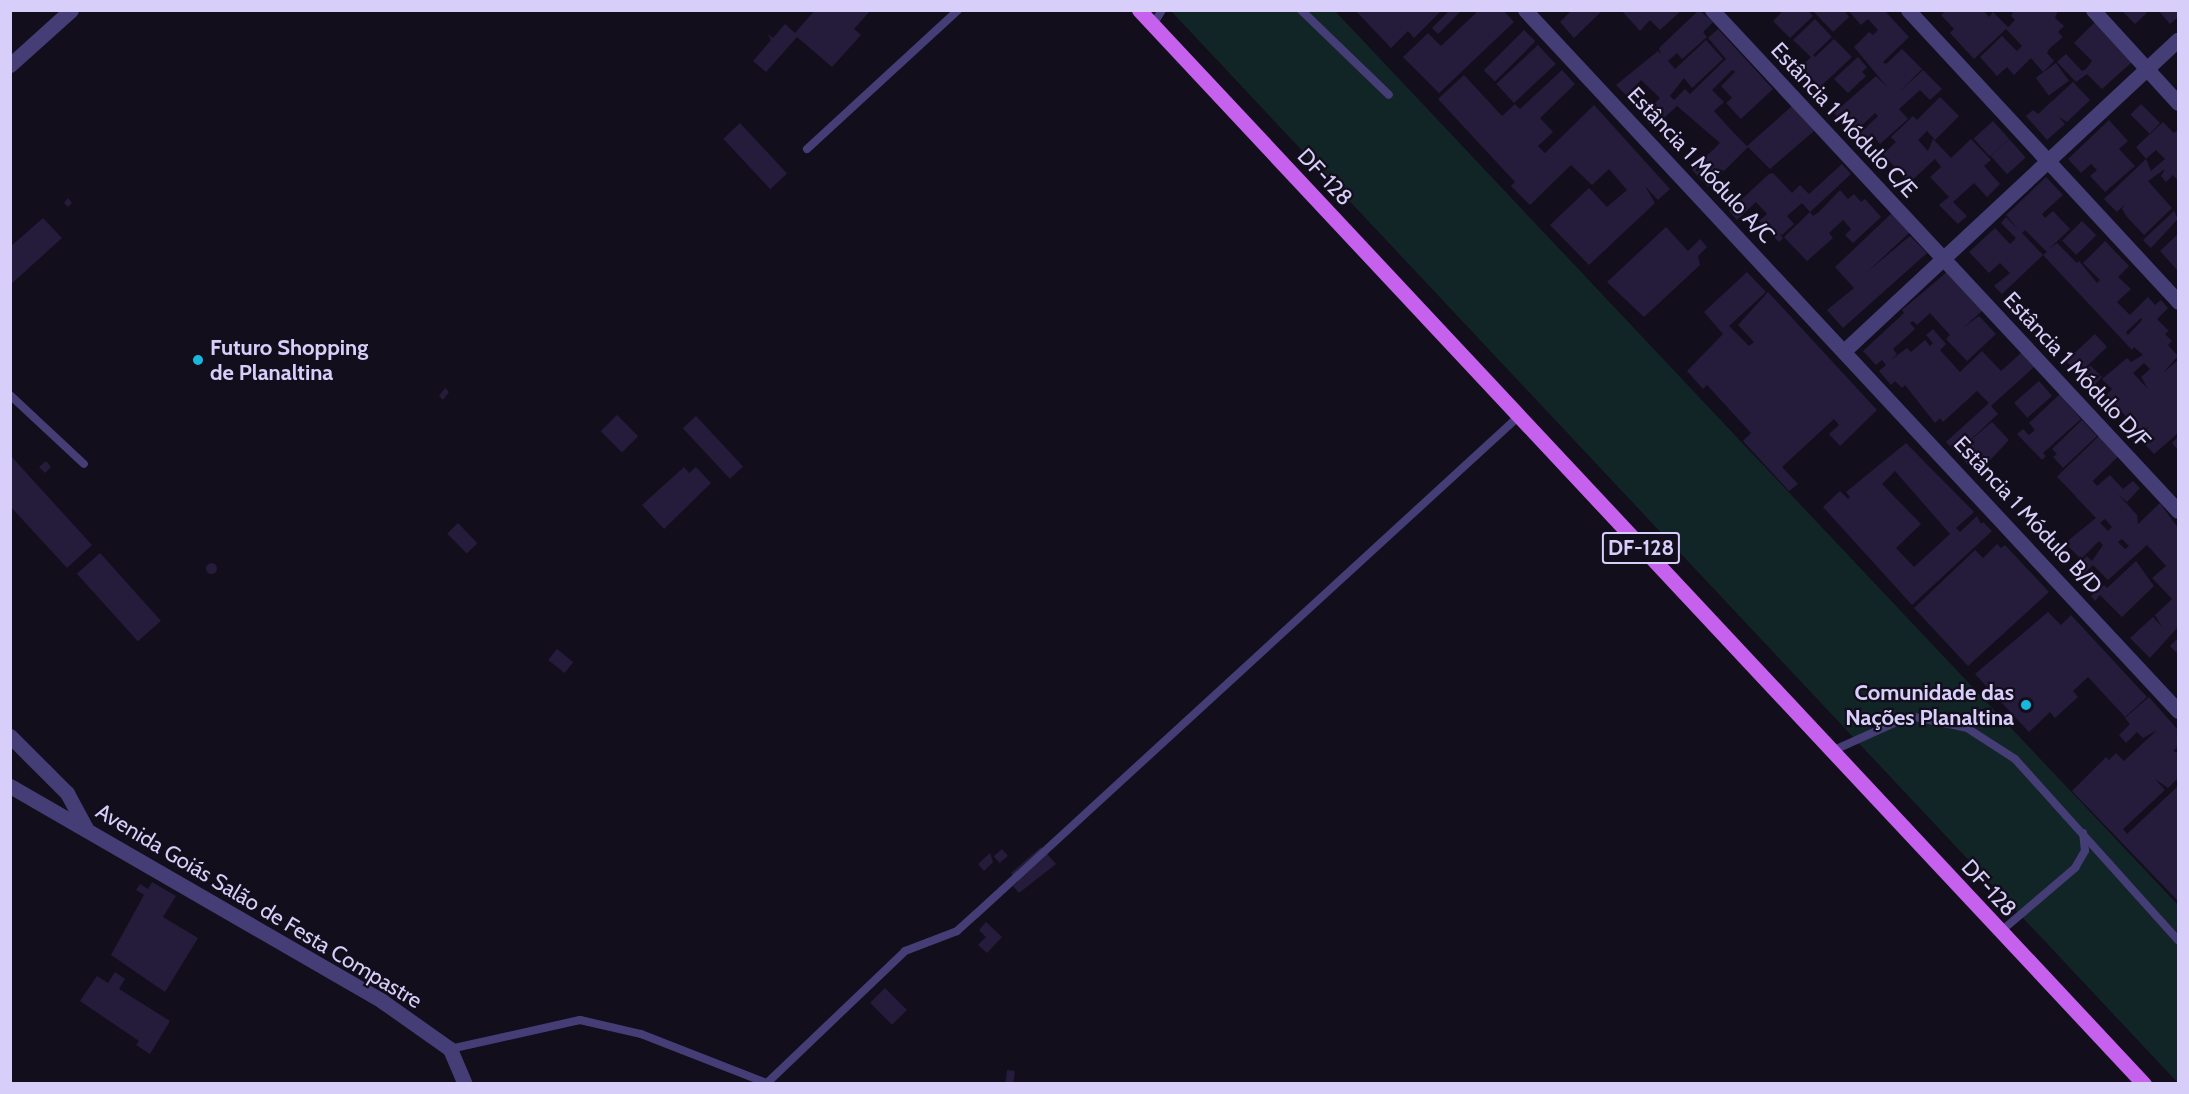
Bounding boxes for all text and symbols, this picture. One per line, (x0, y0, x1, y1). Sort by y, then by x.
street label: Estância 1 Módulo C/E (1765, 37, 1923, 203)
street label: Estância 1 Módulo A/C (1622, 82, 1780, 248)
street label: DF-128 (1292, 143, 1358, 211)
street label: Estância 1 Módulo D/F (1998, 287, 2156, 453)
place label: Futuro Shopping de Planaltina (210, 334, 368, 386)
marker: Futuro Shopping de Planaltina (191, 353, 205, 367)
street label: Estância 1 Módulo B/D (1948, 431, 2108, 599)
road number: DF-128 (1600, 530, 1682, 566)
place label: Comunidade das Nações Planaltina (1845, 679, 2014, 730)
marker: Comunidade das Nações Planaltina (2019, 698, 2033, 712)
street label: Avenida Goiás Salão de Festa Compastre (91, 798, 427, 1014)
street label: DF-128 (1956, 854, 2022, 922)

